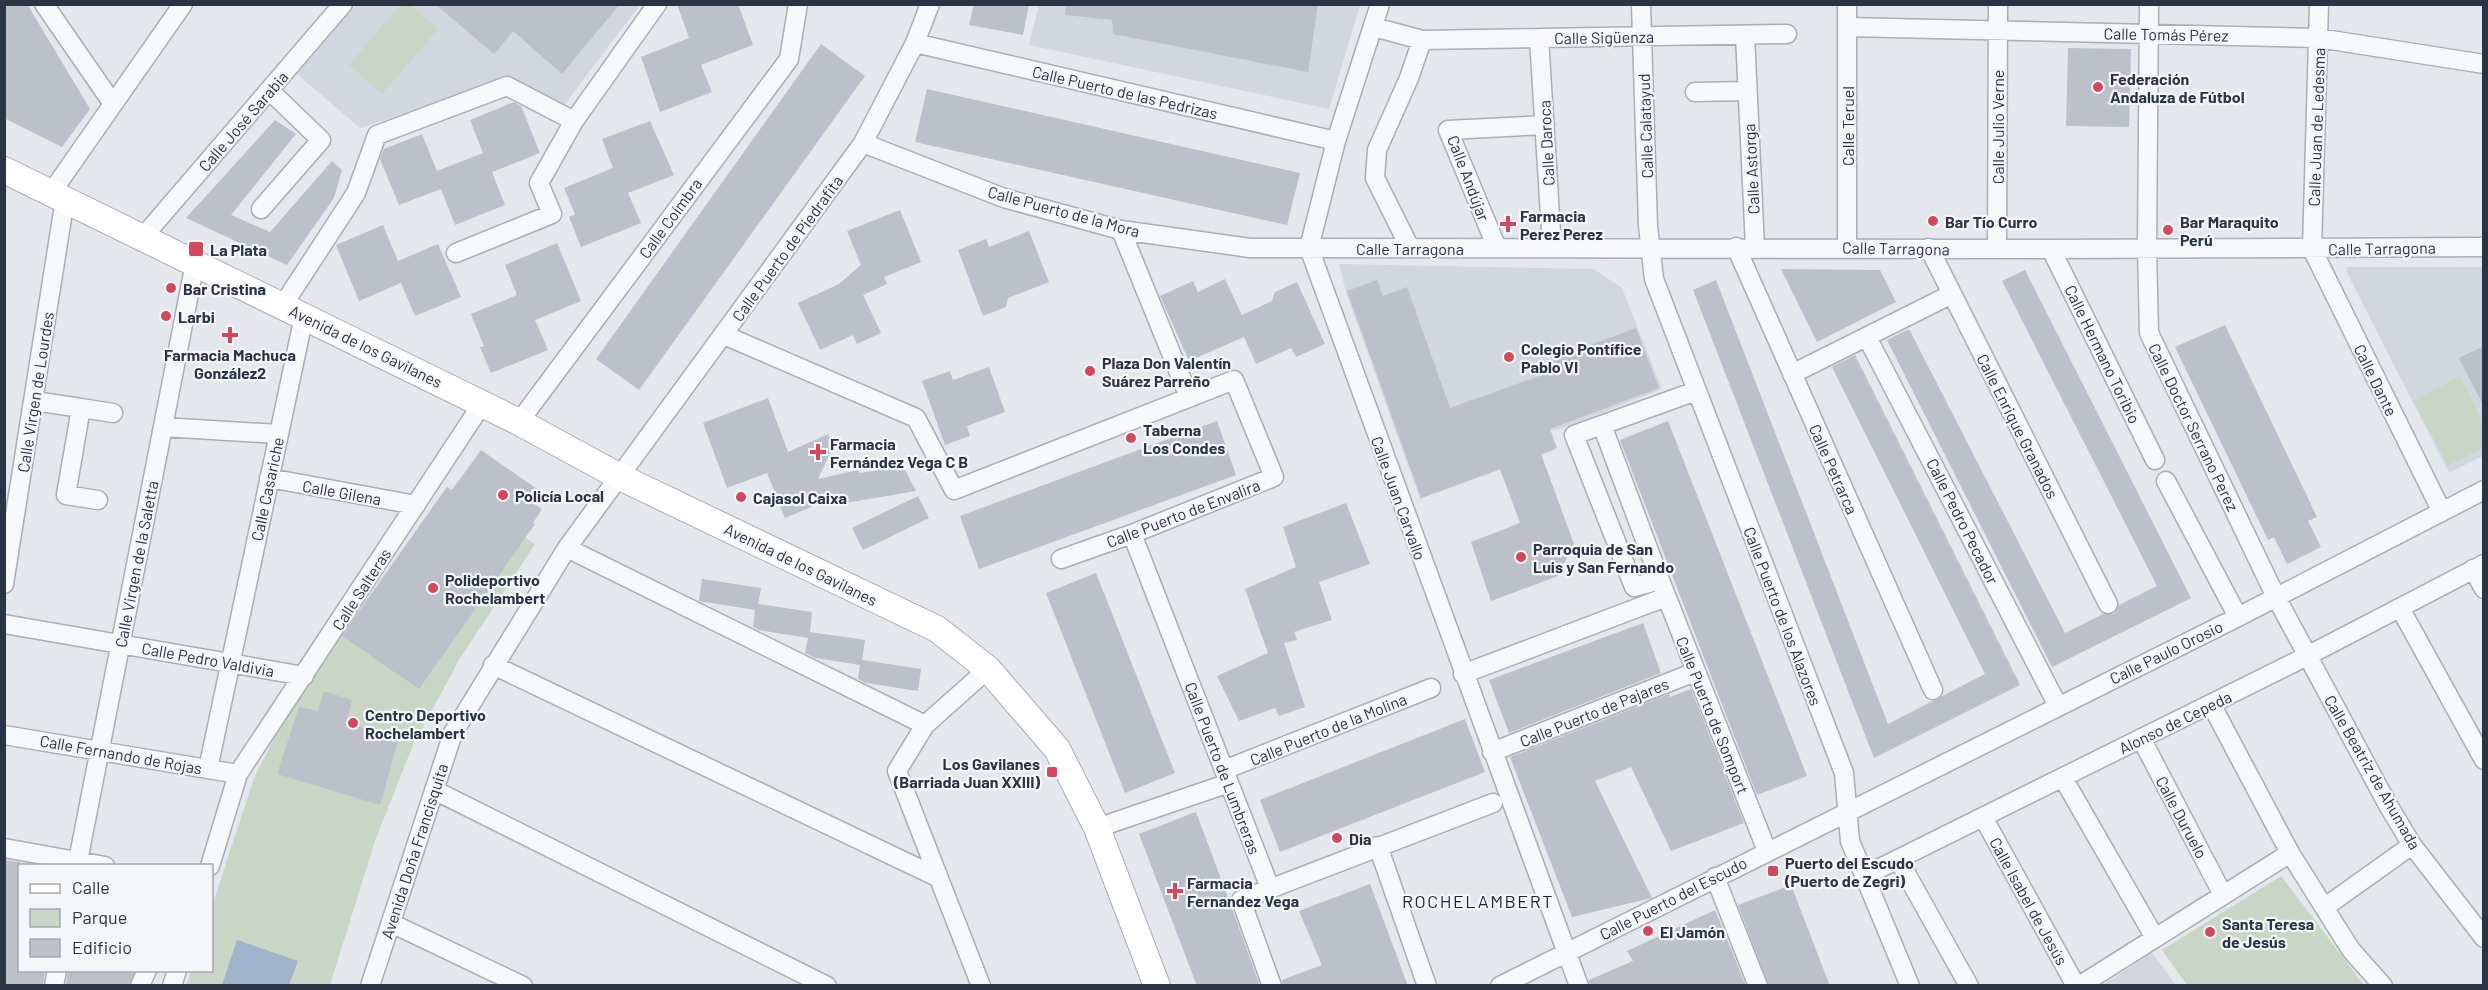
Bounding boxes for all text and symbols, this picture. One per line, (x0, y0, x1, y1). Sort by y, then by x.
street label: Calle Tomás Pérez (2103, 23, 2229, 45)
street label: Calle Sigüenza (1554, 27, 1654, 47)
street label: Calle Juan de Ledesma (2304, 47, 2328, 207)
street label: Calle Puerto de las Pedrizas (1031, 61, 1219, 123)
street label: Calle José Sarabia (194, 67, 292, 175)
place label: Federación Andaluza de Fútbol (2110, 69, 2245, 106)
street label: Calle Julio Verne (1988, 70, 2007, 184)
street label: Calle Calatayud (1634, 73, 1656, 179)
marker: Federación Andaluza de Fútbol (2091, 80, 2105, 94)
street label: Calle Teruel (1838, 86, 1857, 166)
street label: Calle Daroca (1534, 100, 1558, 186)
street label: Calle Astorga (1739, 123, 1763, 215)
street label: Calle Andújar (1444, 132, 1494, 224)
street label: Calle Puerto de Piedrafita (728, 171, 846, 325)
street label: Calle Coímbra (635, 174, 705, 262)
street label: Calle Puerto de la Mora (986, 182, 1142, 240)
place label: Farmacia Perez Perez (1520, 206, 1603, 243)
place label: Bar Tío Curro (1945, 212, 2037, 231)
place label: Bar Maraquito Perú (2180, 212, 2279, 249)
marker: Bar Tío Curro (1926, 214, 1940, 228)
marker: Farmacia Perez Perez (1501, 217, 1515, 231)
marker: Bar Maraquito Perú (2161, 223, 2175, 237)
street label: Calle Tarragona (1842, 238, 1950, 258)
street label: Calle Tarragona (2328, 238, 2436, 258)
street label: Calle Tarragona (1356, 239, 1464, 258)
marker: La Plata (187, 240, 205, 258)
place label: La Plata (210, 240, 267, 259)
place label: Bar Cristina (183, 279, 266, 298)
marker: Bar Cristina (164, 281, 178, 295)
street label: Calle Hermano Toribio (2061, 282, 2145, 426)
street label: Avenida de los Gavilanes (287, 301, 445, 391)
place label: Larbi (178, 307, 215, 326)
marker: Larbi (159, 309, 173, 323)
street label: Calle Virgen de Lourdes (13, 310, 57, 474)
marker: Farmacia Machuca González2 (223, 328, 237, 342)
place label: Colegio Pontífice Pablo VI (1521, 339, 1642, 376)
street label: Calle Doctor Serrano Perez (2145, 340, 2243, 514)
street label: Calle Dante (2350, 341, 2402, 419)
place label: Farmacia Machuca González2 (164, 345, 296, 382)
marker: Colegio Pontífice Pablo VI (1502, 350, 1516, 364)
street label: Calle Enrique Granados (1973, 350, 2063, 502)
place label: Plaza Don Valentín Suárez Parreño (1102, 353, 1231, 390)
marker: Plaza Don Valentín Suárez Parreño (1083, 364, 1097, 378)
place label: Taberna Los Condes (1143, 420, 1225, 457)
street label: Calle Petrarca (1806, 421, 1862, 517)
marker: Taberna Los Condes (1124, 431, 1138, 445)
street label: Calle Juan Carvallo (1368, 433, 1430, 563)
place label: Farmacia Fernández Vega C B (830, 434, 968, 471)
street label: Calle Casariche (247, 435, 287, 543)
marker: Farmacia Fernández Vega C B (811, 445, 825, 459)
street label: Calle Pedro Pecador (1923, 455, 2003, 587)
street label: Calle Puerto de Envalira (1104, 475, 1262, 551)
street label: Calle Gilena (301, 476, 383, 508)
street label: Calle Virgen de la Saletta (110, 479, 162, 649)
place label: Policía Local (515, 486, 604, 505)
marker: Policía Local (496, 488, 510, 502)
place label: Cajasol Caixa (753, 488, 847, 507)
marker: Cajasol Caixa (734, 490, 748, 504)
street label: Avenida de los Gavilanes (722, 519, 880, 609)
street label: Calle Puerto de los Alazores (1740, 524, 1826, 708)
place label: Parroquia de San Luis y San Fernando (1533, 539, 1674, 576)
street label: Calle Salteras (327, 544, 395, 634)
marker: Parroquia de San Luis y San Fernando (1514, 550, 1528, 564)
place label: Polideportivo Rochelambert (445, 570, 545, 607)
marker: Polideportivo Rochelambert (426, 581, 440, 595)
street label: Calle Paulo Orosio (2106, 616, 2226, 688)
street label: Calle Puerto de Somport (1673, 634, 1753, 796)
street label: Calle Pedro Valdivia (140, 638, 276, 680)
street label: Calle Puerto de Pajares (1517, 673, 1671, 751)
street label: Calle Puerto de Lumbreras (1181, 679, 1265, 857)
street label: Alonso de Cepeda (2115, 686, 2235, 758)
street label: Calle Puerto de la Molina (1247, 689, 1409, 769)
street label: Calle Beatriz de Ahumada (2321, 691, 2425, 853)
place label: Centro Deportivo Rochelambert (365, 705, 486, 742)
marker: Centro Deportivo Rochelambert (346, 716, 360, 730)
street label: Calle Fernando de Rojas (38, 730, 204, 778)
place label: Los Gavilanes (Barriada Juan XXIII) (893, 754, 1040, 791)
street label: Avenida Doña Francisquita (377, 761, 451, 941)
marker: Los Gavilanes (Barriada Juan XXIII) (1045, 765, 1059, 779)
street label: Calle Duruelo (2152, 773, 2212, 861)
place label: Dia (1349, 829, 1371, 848)
marker: Dia (1330, 831, 1344, 845)
street label: Calle Isabel de Jesús (1986, 834, 2072, 968)
street label: Calle Puerto del Escudo (1596, 853, 1750, 943)
place label: Puerto del Escudo (Puerto de Zegri) (1784, 853, 1914, 890)
legend (18, 864, 213, 972)
marker: Puerto del Escudo (Puerto de Zegri) (1766, 864, 1780, 878)
place label: Farmacia Fernandez Vega (1187, 873, 1299, 910)
text: Calle (72, 876, 110, 898)
marker: Farmacia Fernandez Vega (1168, 884, 1182, 898)
district label: ROCHELAMBERT (1402, 890, 1554, 912)
text: Parque (72, 906, 127, 928)
place label: Santa Teresa de Jesús (2222, 914, 2314, 951)
place label: El Jamón (1660, 922, 1725, 941)
marker: El Jamón (1641, 924, 1655, 938)
marker: Santa Teresa de Jesús (2203, 925, 2217, 939)
text: Edificio (72, 936, 132, 958)

